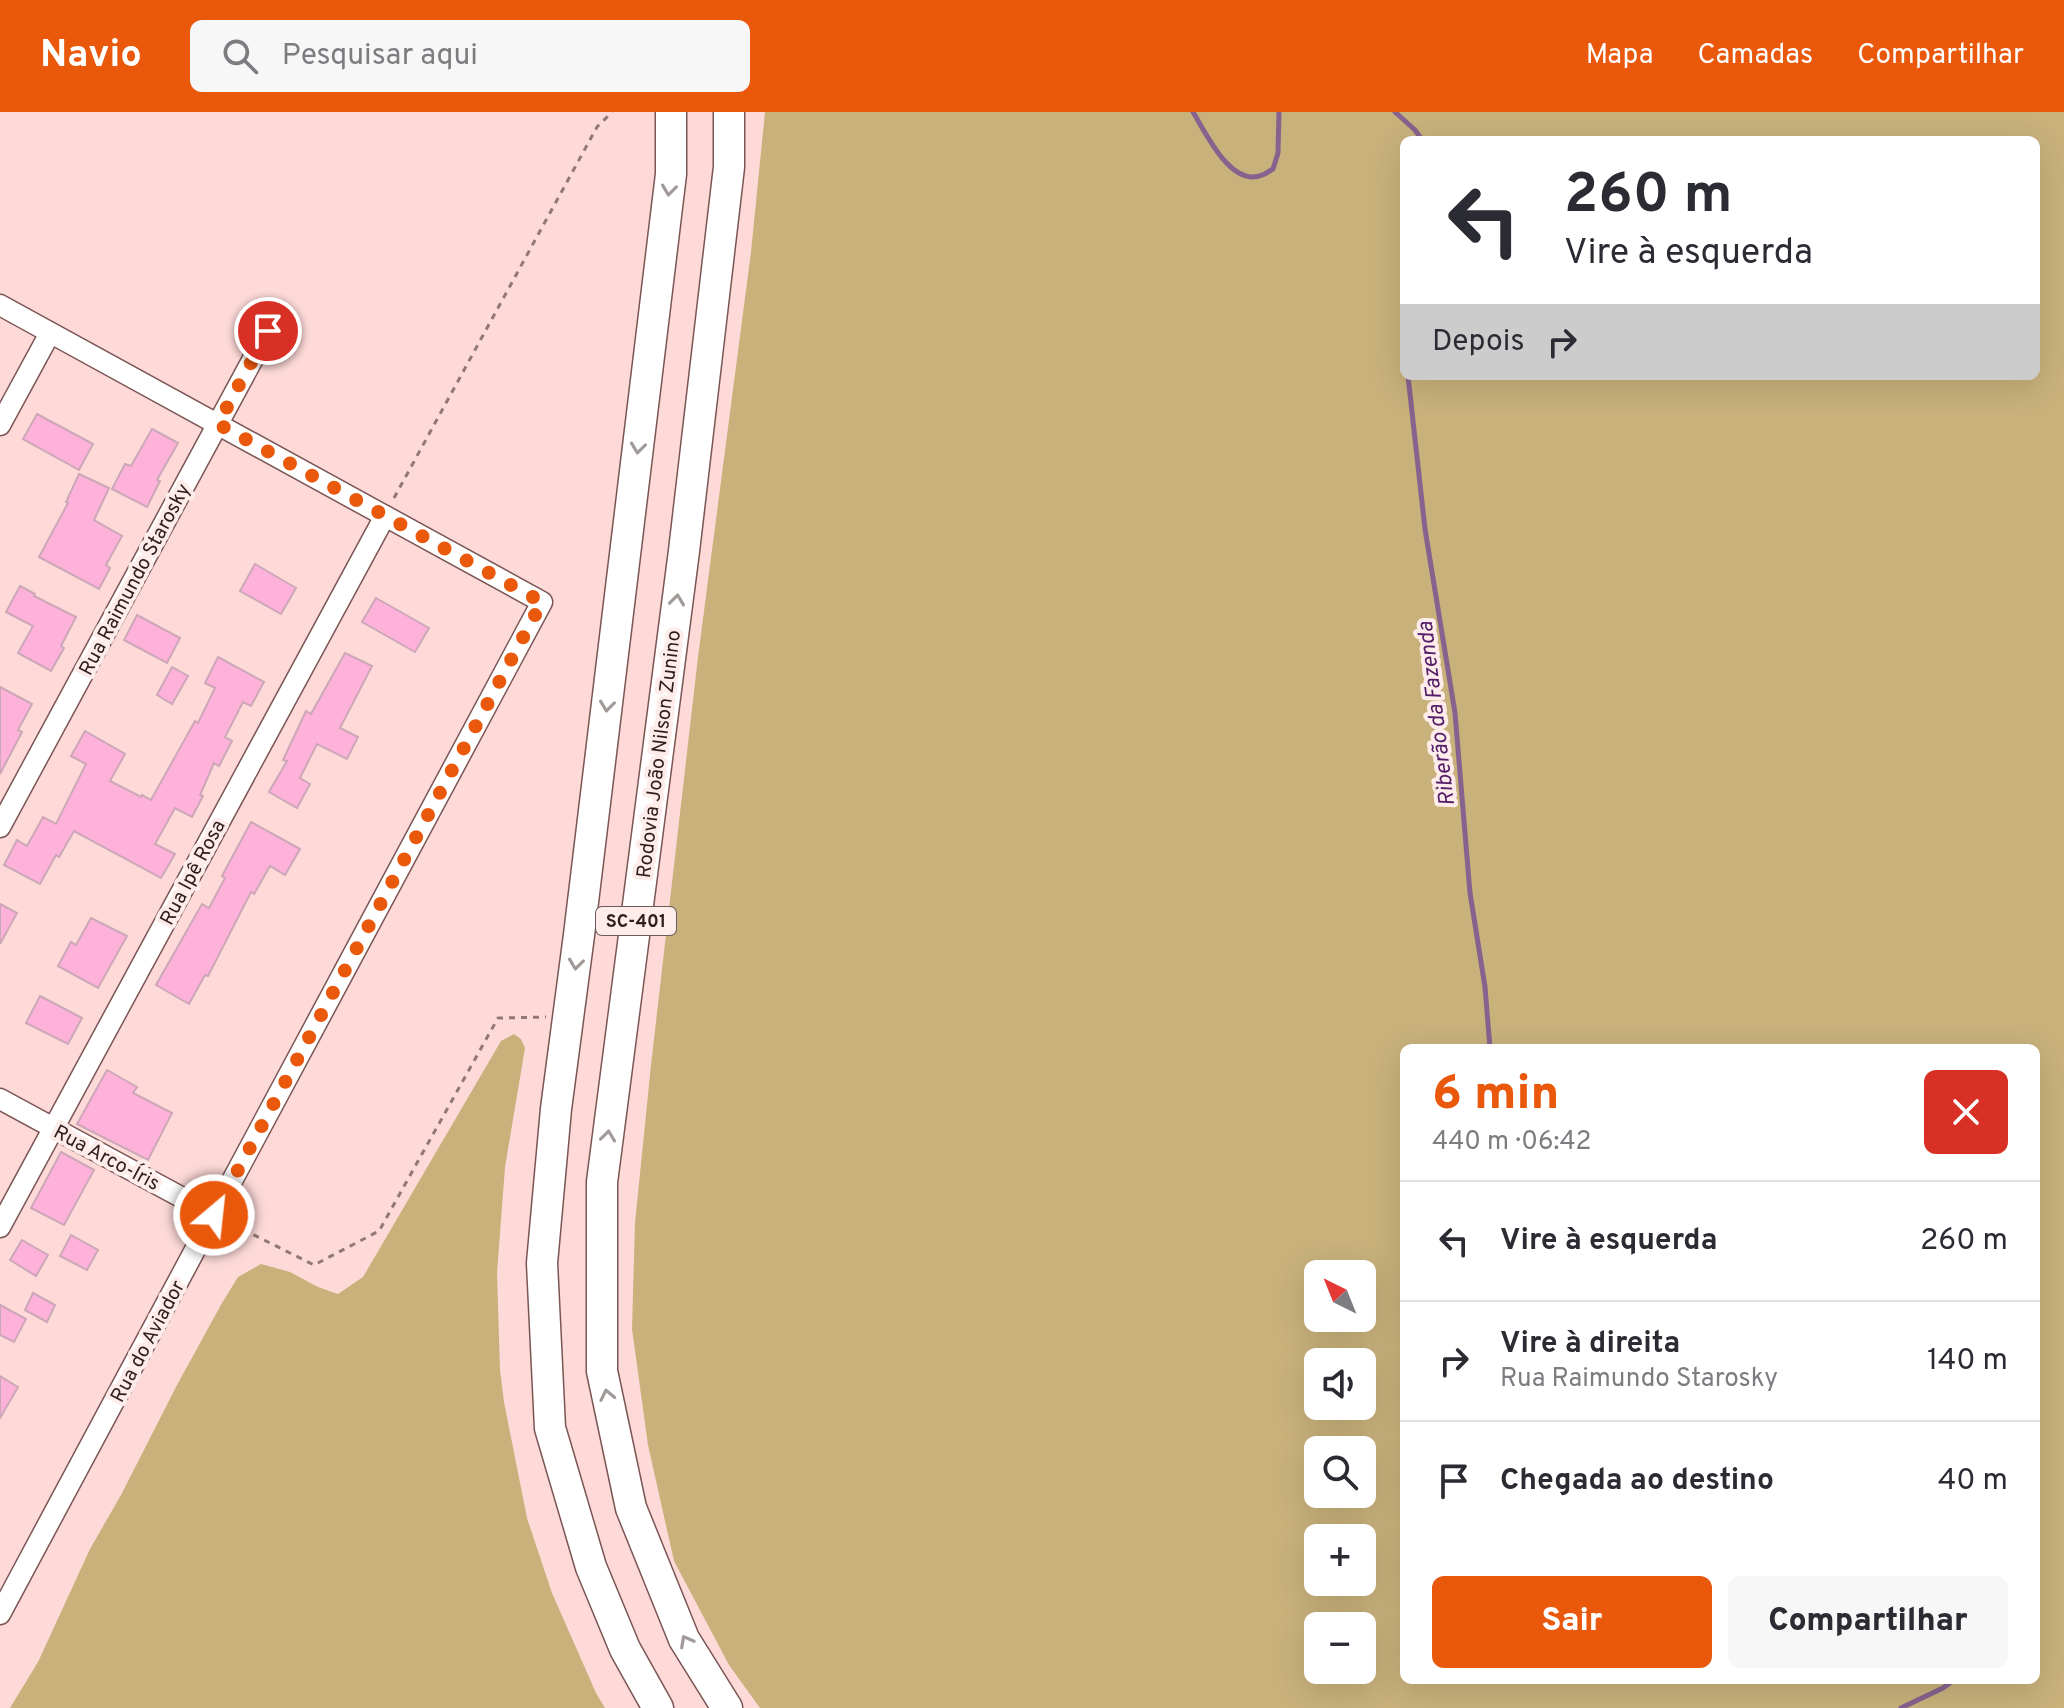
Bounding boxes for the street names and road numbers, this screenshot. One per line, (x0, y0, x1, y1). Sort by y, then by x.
street label: Rua Raimundo Starosky (74, 479, 197, 680)
street label: Rodovia João Nilson Zunino (632, 629, 688, 880)
street label: Rua Ipê Rosa (155, 816, 232, 930)
road number: SC-401 (596, 907, 676, 935)
street label: Rua Arco-Íris (48, 1118, 165, 1198)
street label: Rua do Aviador (106, 1276, 192, 1408)

